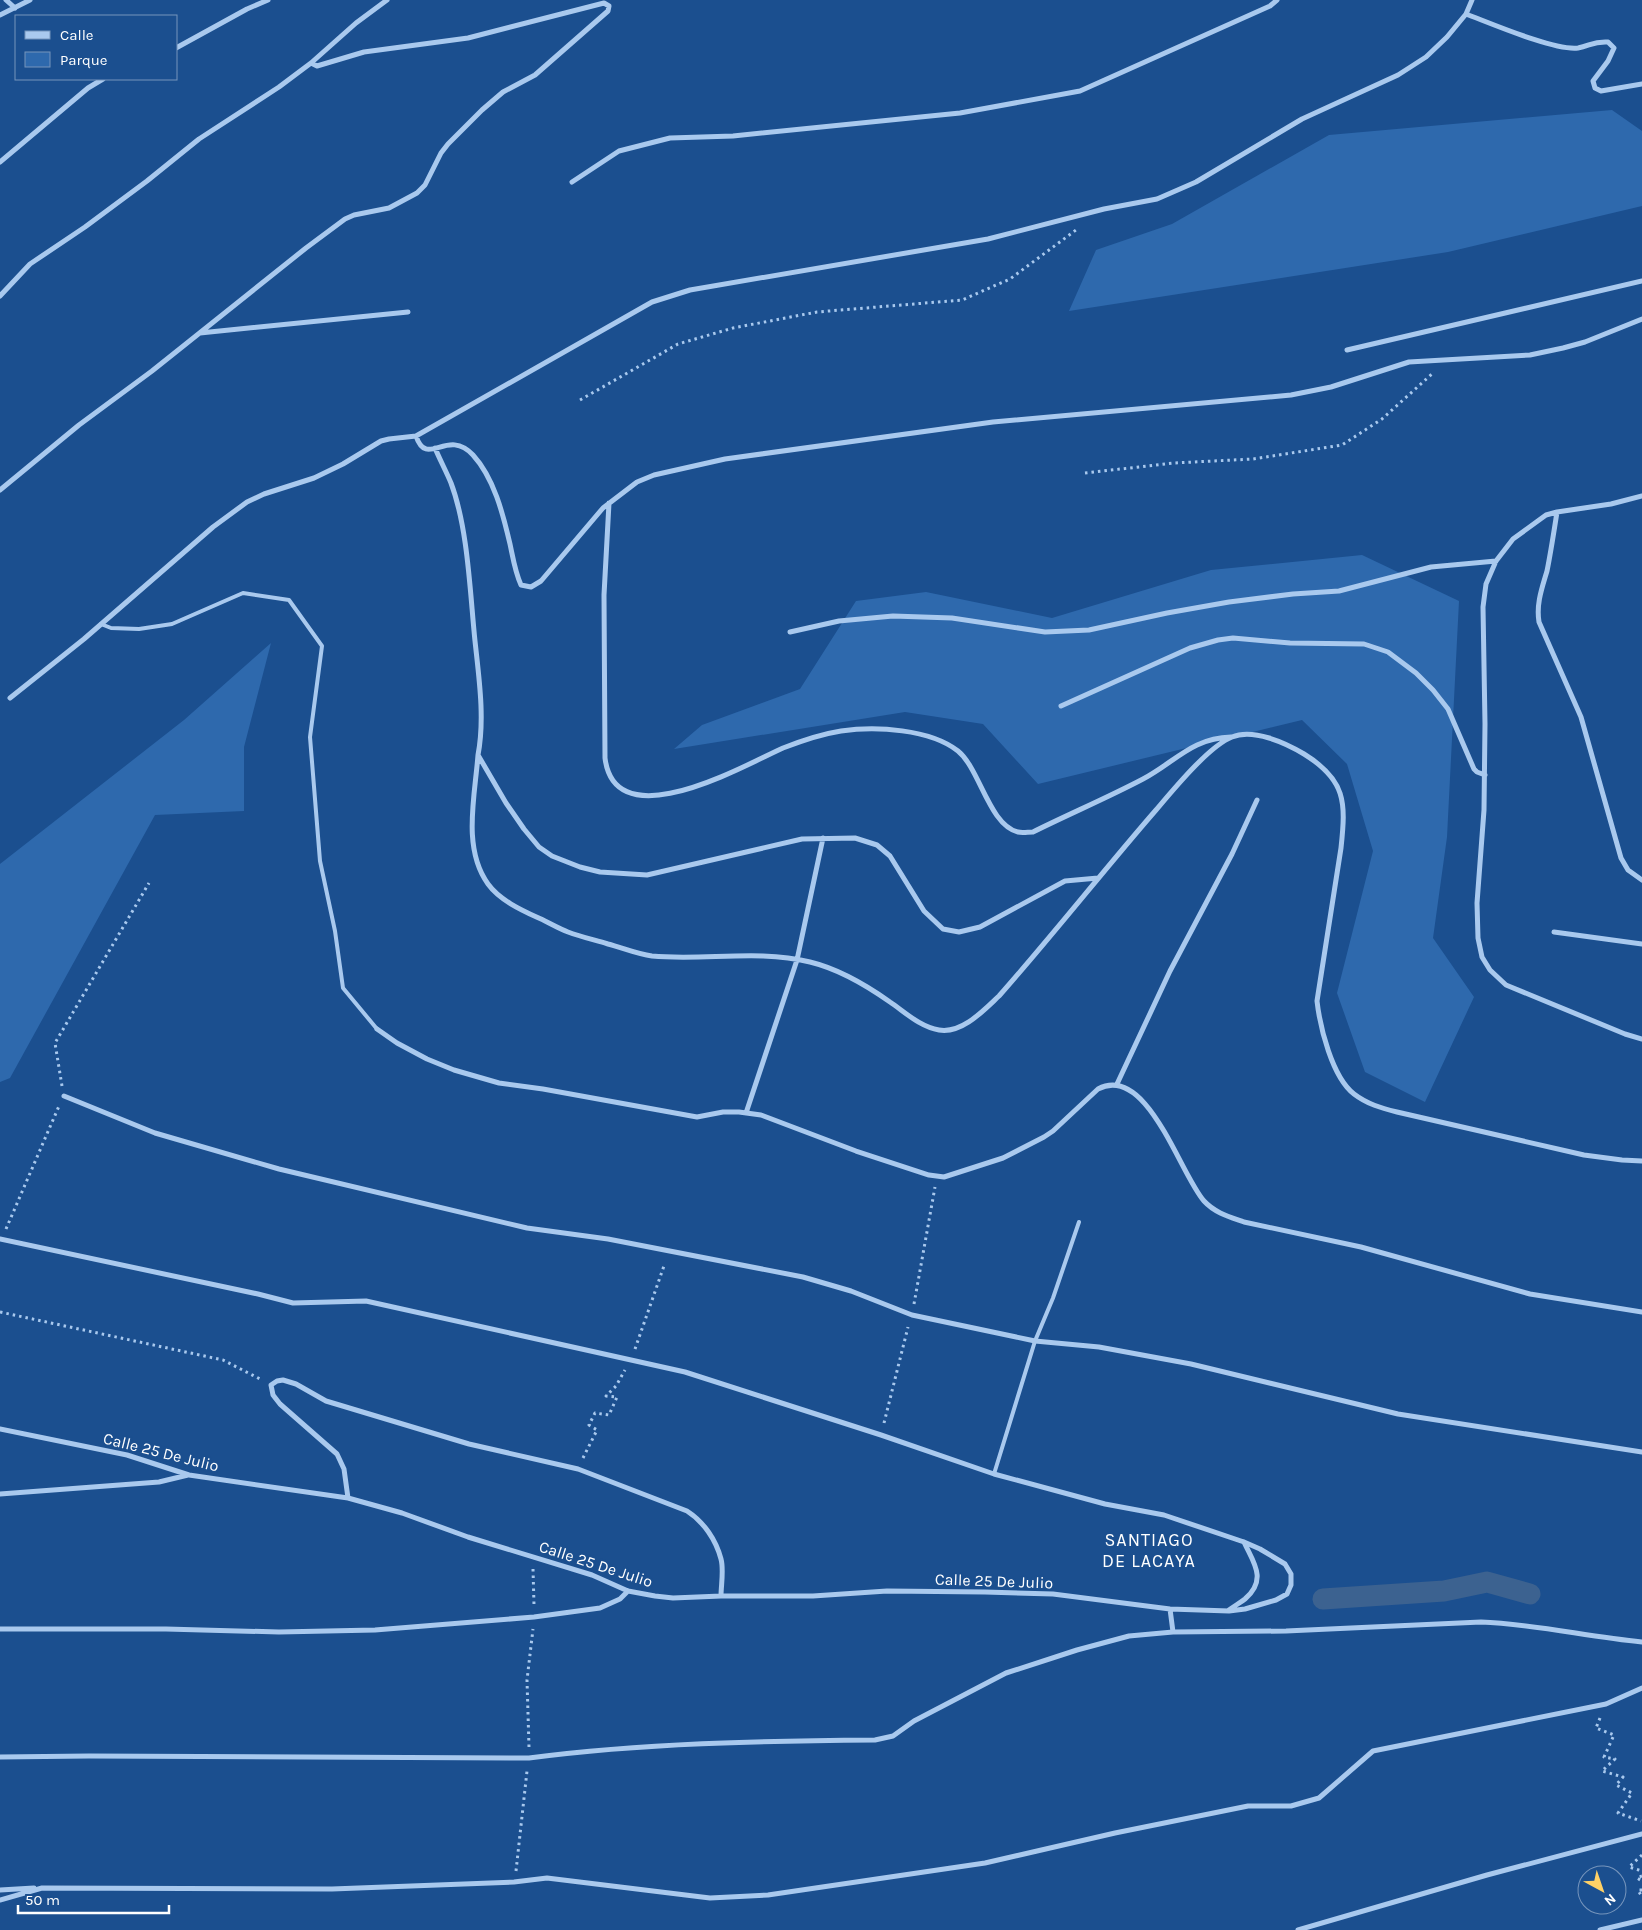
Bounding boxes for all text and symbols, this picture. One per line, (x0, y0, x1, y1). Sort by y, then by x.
legend (15, 15, 178, 80)
text: Calle (60, 26, 94, 44)
text: Parque (60, 51, 108, 69)
street label: Calle 25 De Julio (101, 1428, 221, 1476)
district label: SANTIAGO DE LACAYA (1102, 1529, 1196, 1572)
street label: Calle 25 De Julio (537, 1537, 655, 1591)
street label: Calle 25 De Julio (934, 1569, 1054, 1593)
north arrow (1577, 1865, 1627, 1915)
scale bar (18, 1882, 169, 1914)
text: N (1601, 1890, 1619, 1909)
text: 50 m (25, 1891, 60, 1909)

